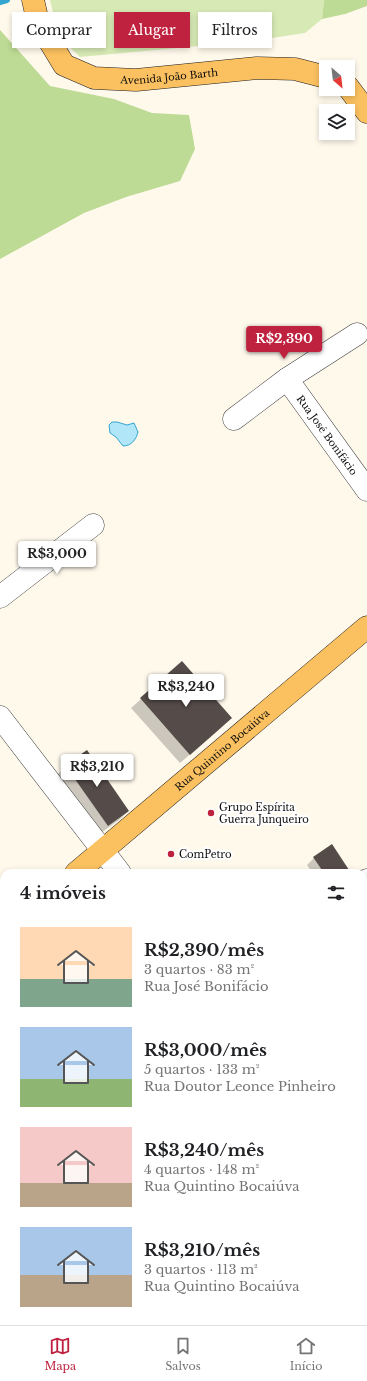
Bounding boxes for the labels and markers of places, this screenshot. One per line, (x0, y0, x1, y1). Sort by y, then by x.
pin: R$2,390 (247, 326, 321, 360)
pin: R$3,000 (20, 541, 94, 575)
pin: R$3,240 (149, 674, 223, 708)
pin: R$3,210 (60, 754, 134, 788)
place label: Grupo Espírita Guerra Junqueiro (219, 801, 309, 826)
marker: Grupo Espírita Guerra Junqueiro (206, 808, 216, 818)
place label: ComPetro (179, 848, 232, 861)
marker: ComPetro (166, 849, 176, 859)

